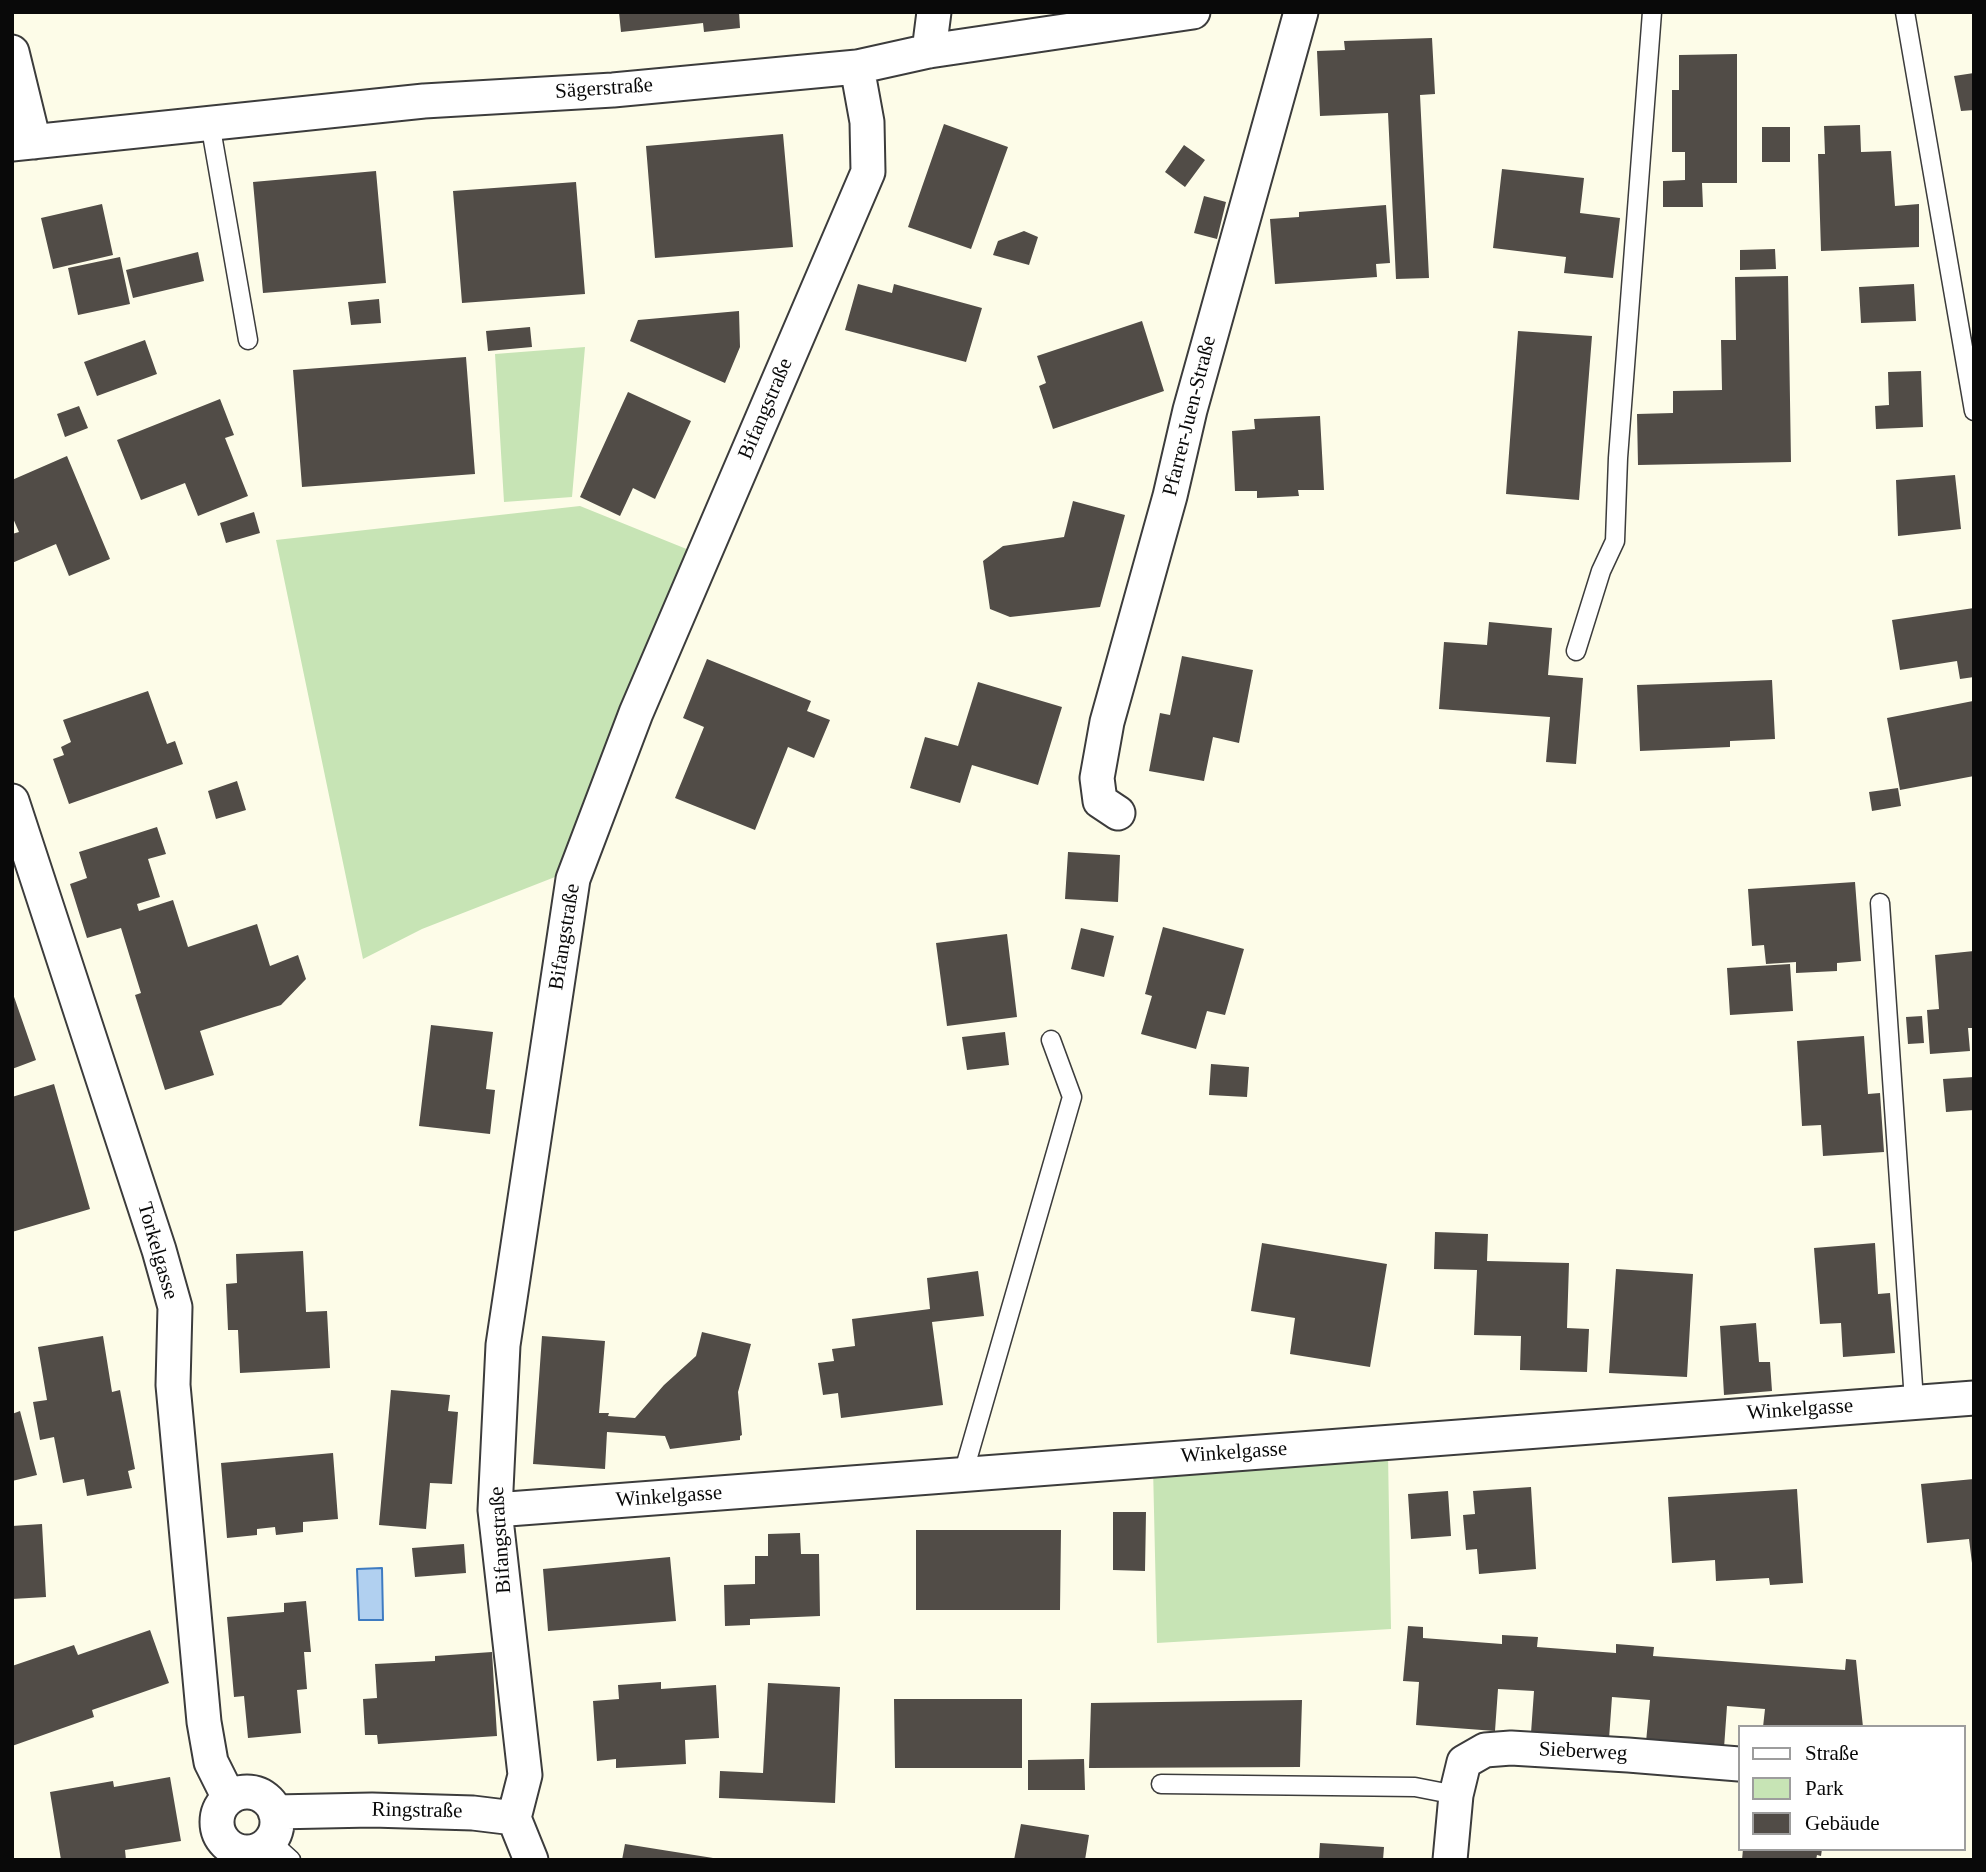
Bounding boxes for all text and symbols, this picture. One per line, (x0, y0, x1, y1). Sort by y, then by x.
street label: Sägerstraße (554, 73, 654, 105)
street label: Pfarrer-Juen-Straße (1158, 333, 1222, 499)
street label: Bifangstraße (733, 355, 799, 463)
street label: Bifangstraße (544, 882, 586, 992)
street label: Torkelgasse (131, 1199, 183, 1303)
street label: Winkelgasse (1746, 1394, 1854, 1426)
street label: Winkelgasse (1180, 1437, 1288, 1469)
street label: Winkelgasse (615, 1481, 723, 1513)
street label: Bifangstraße (485, 1486, 517, 1594)
legend (1738, 1725, 1965, 1851)
street label: Sieberweg (1538, 1737, 1628, 1767)
text: Straße (1805, 1741, 1859, 1765)
text: Park (1805, 1776, 1844, 1800)
street label: Ringstraße (371, 1798, 463, 1824)
text: Gebäude (1805, 1811, 1880, 1835)

